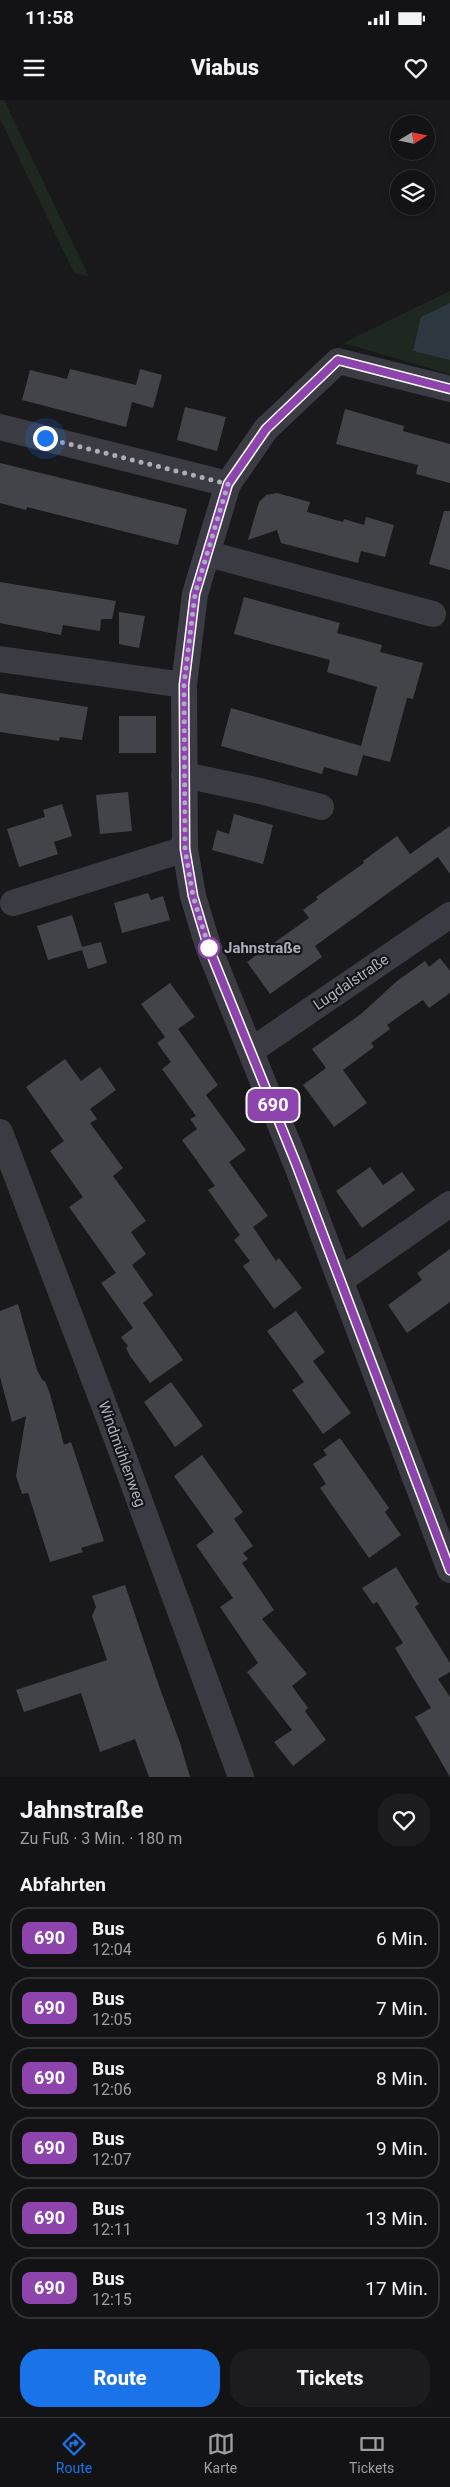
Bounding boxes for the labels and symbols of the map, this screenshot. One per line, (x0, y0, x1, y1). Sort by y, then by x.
north arrow (390, 115, 435, 160)
your location (33, 426, 58, 451)
marker: Jahnstraße (198, 937, 220, 959)
place label: Jahnstraße (224, 939, 301, 957)
street label: Lugdalstraße (310, 950, 392, 1014)
line badge: 690 (244, 1089, 302, 1121)
street label: Windmühlenweg (95, 1399, 149, 1509)

